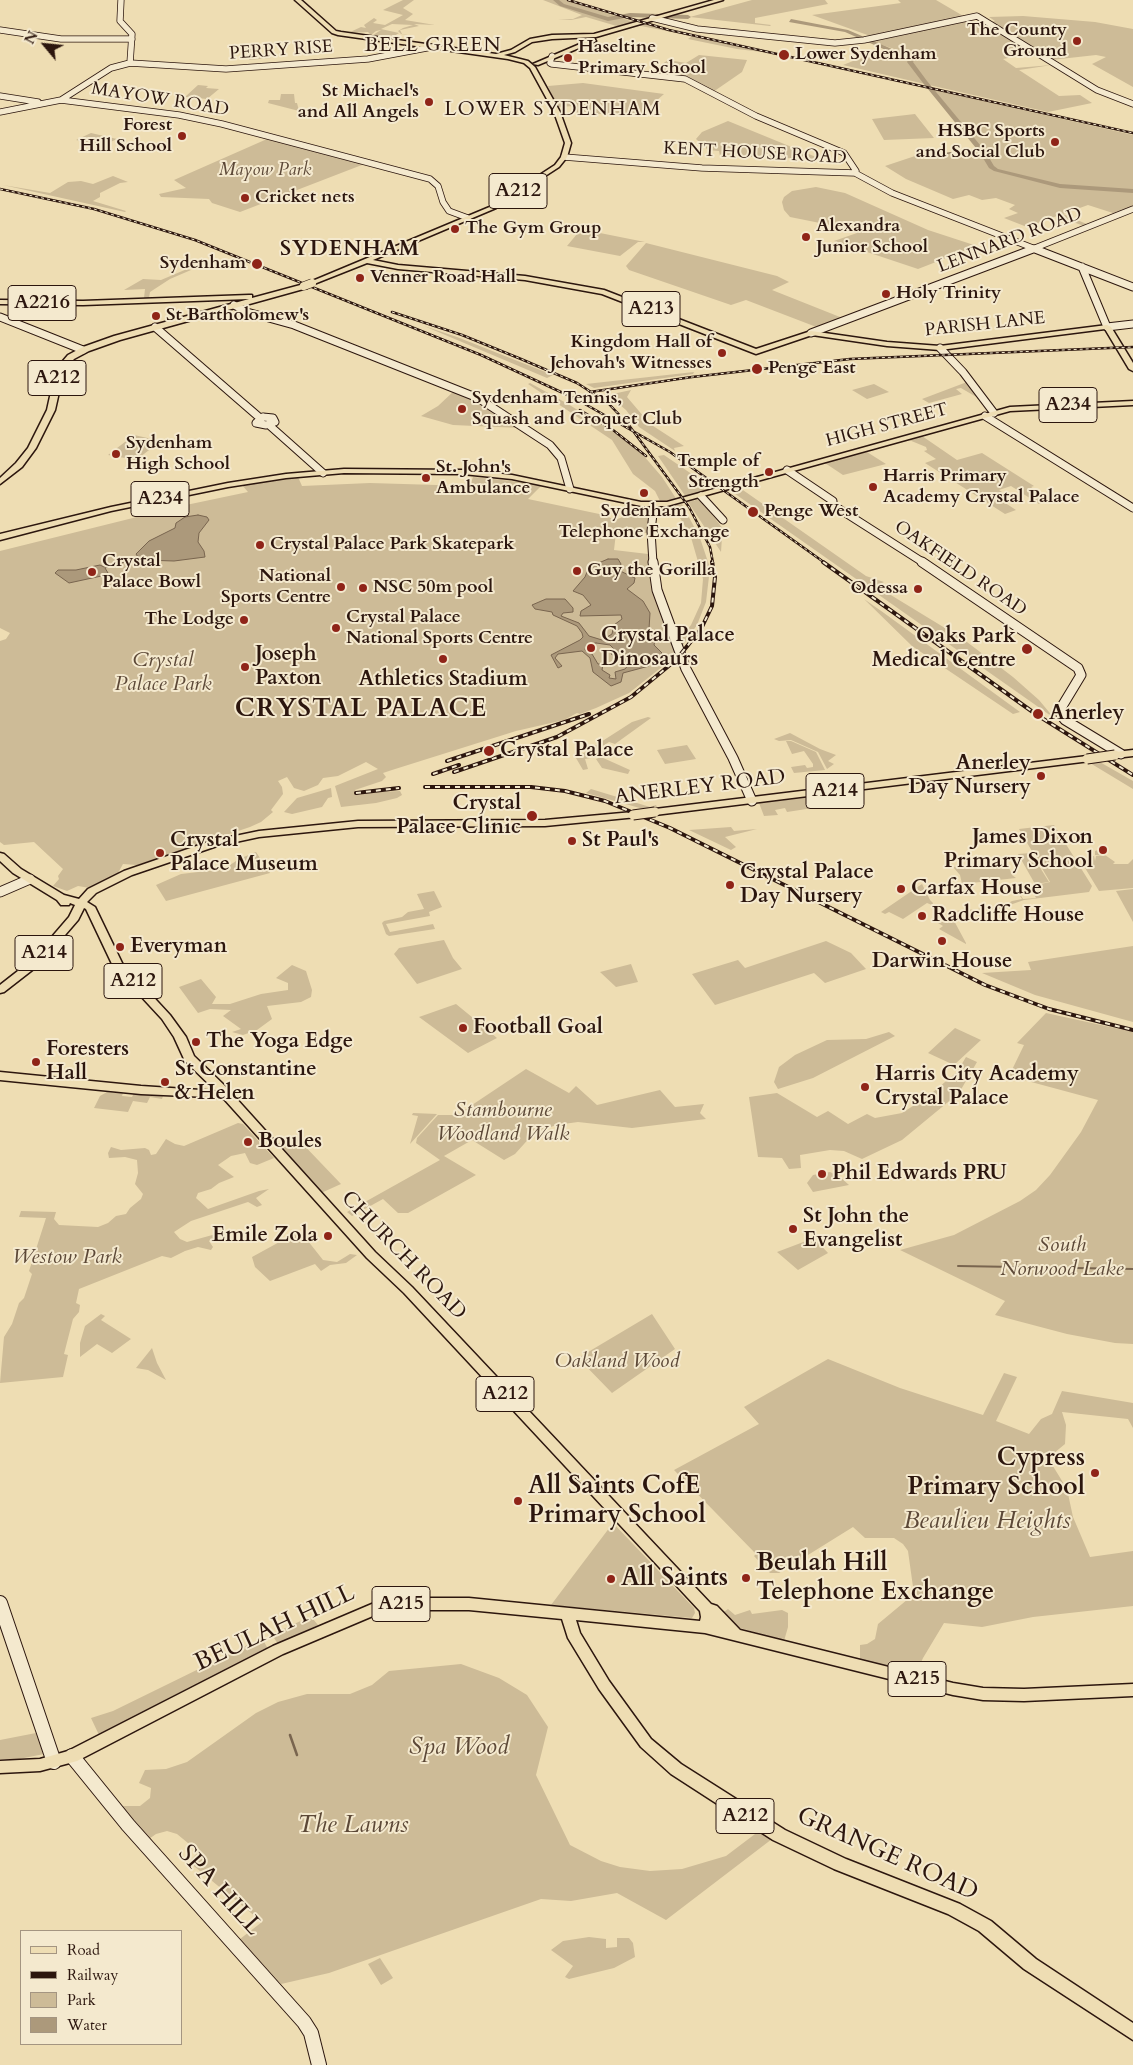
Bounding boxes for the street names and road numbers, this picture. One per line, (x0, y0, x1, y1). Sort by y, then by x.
street label: PERRY RISE (229, 37, 333, 65)
street label: MAYOW ROAD (90, 78, 230, 122)
street label: KENT HOUSE ROAD (663, 138, 847, 170)
road number: A212 (489, 174, 547, 208)
street label: LENNARD ROAD (935, 204, 1085, 278)
road number: A2216 (8, 286, 76, 320)
road number: A213 (622, 292, 680, 326)
street label: PARISH LANE (924, 308, 1046, 342)
road number: A212 (28, 360, 86, 396)
road number: A234 (1039, 388, 1097, 422)
street label: HIGH STREET (824, 399, 950, 453)
road number: A234 (131, 482, 189, 516)
street label: OAKFIELD ROAD (890, 517, 1030, 621)
street label: ANERLEY ROAD (613, 765, 787, 811)
road number: A214 (806, 774, 864, 808)
road number: A214 (15, 936, 73, 970)
road number: A212 (104, 964, 162, 998)
street label: CHURCH ROAD (335, 1186, 471, 1326)
road number: A212 (476, 1376, 534, 1412)
street label: BEULAH HILL (190, 1579, 360, 1679)
road number: A215 (372, 1586, 430, 1622)
road number: A215 (888, 1662, 946, 1696)
road number: A212 (716, 1798, 774, 1834)
street label: GRANGE ROAD (792, 1802, 982, 1908)
street label: SPA HILL (171, 1840, 267, 1942)

